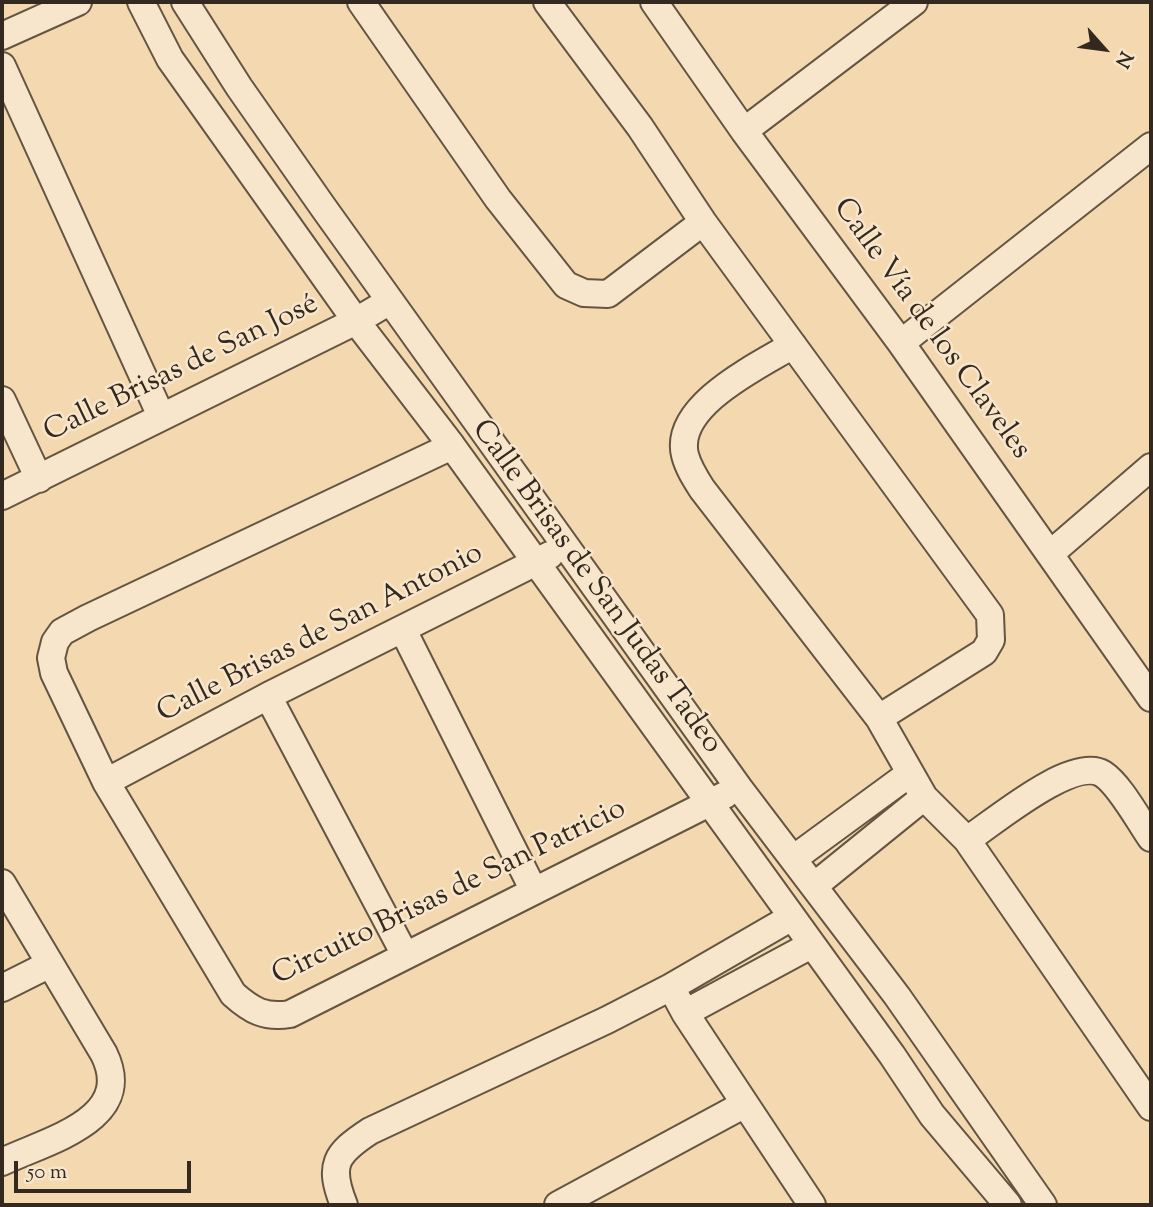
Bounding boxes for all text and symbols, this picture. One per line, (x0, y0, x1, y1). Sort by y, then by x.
north arrow (1069, 14, 1139, 84)
text: N (1108, 46, 1138, 72)
street label: Calle Vía de los Claveles (823, 193, 1037, 467)
street label: Calle Brisas de San José (39, 288, 325, 452)
street label: Calle Brisas de San Judas Tadeo (462, 414, 728, 762)
street label: Calle Brisas de San Antonio (152, 537, 490, 733)
street label: Circuito Brisas de San Patricio (267, 793, 633, 995)
scale bar (18, 1148, 194, 1192)
text: 50 m (27, 1158, 67, 1188)

